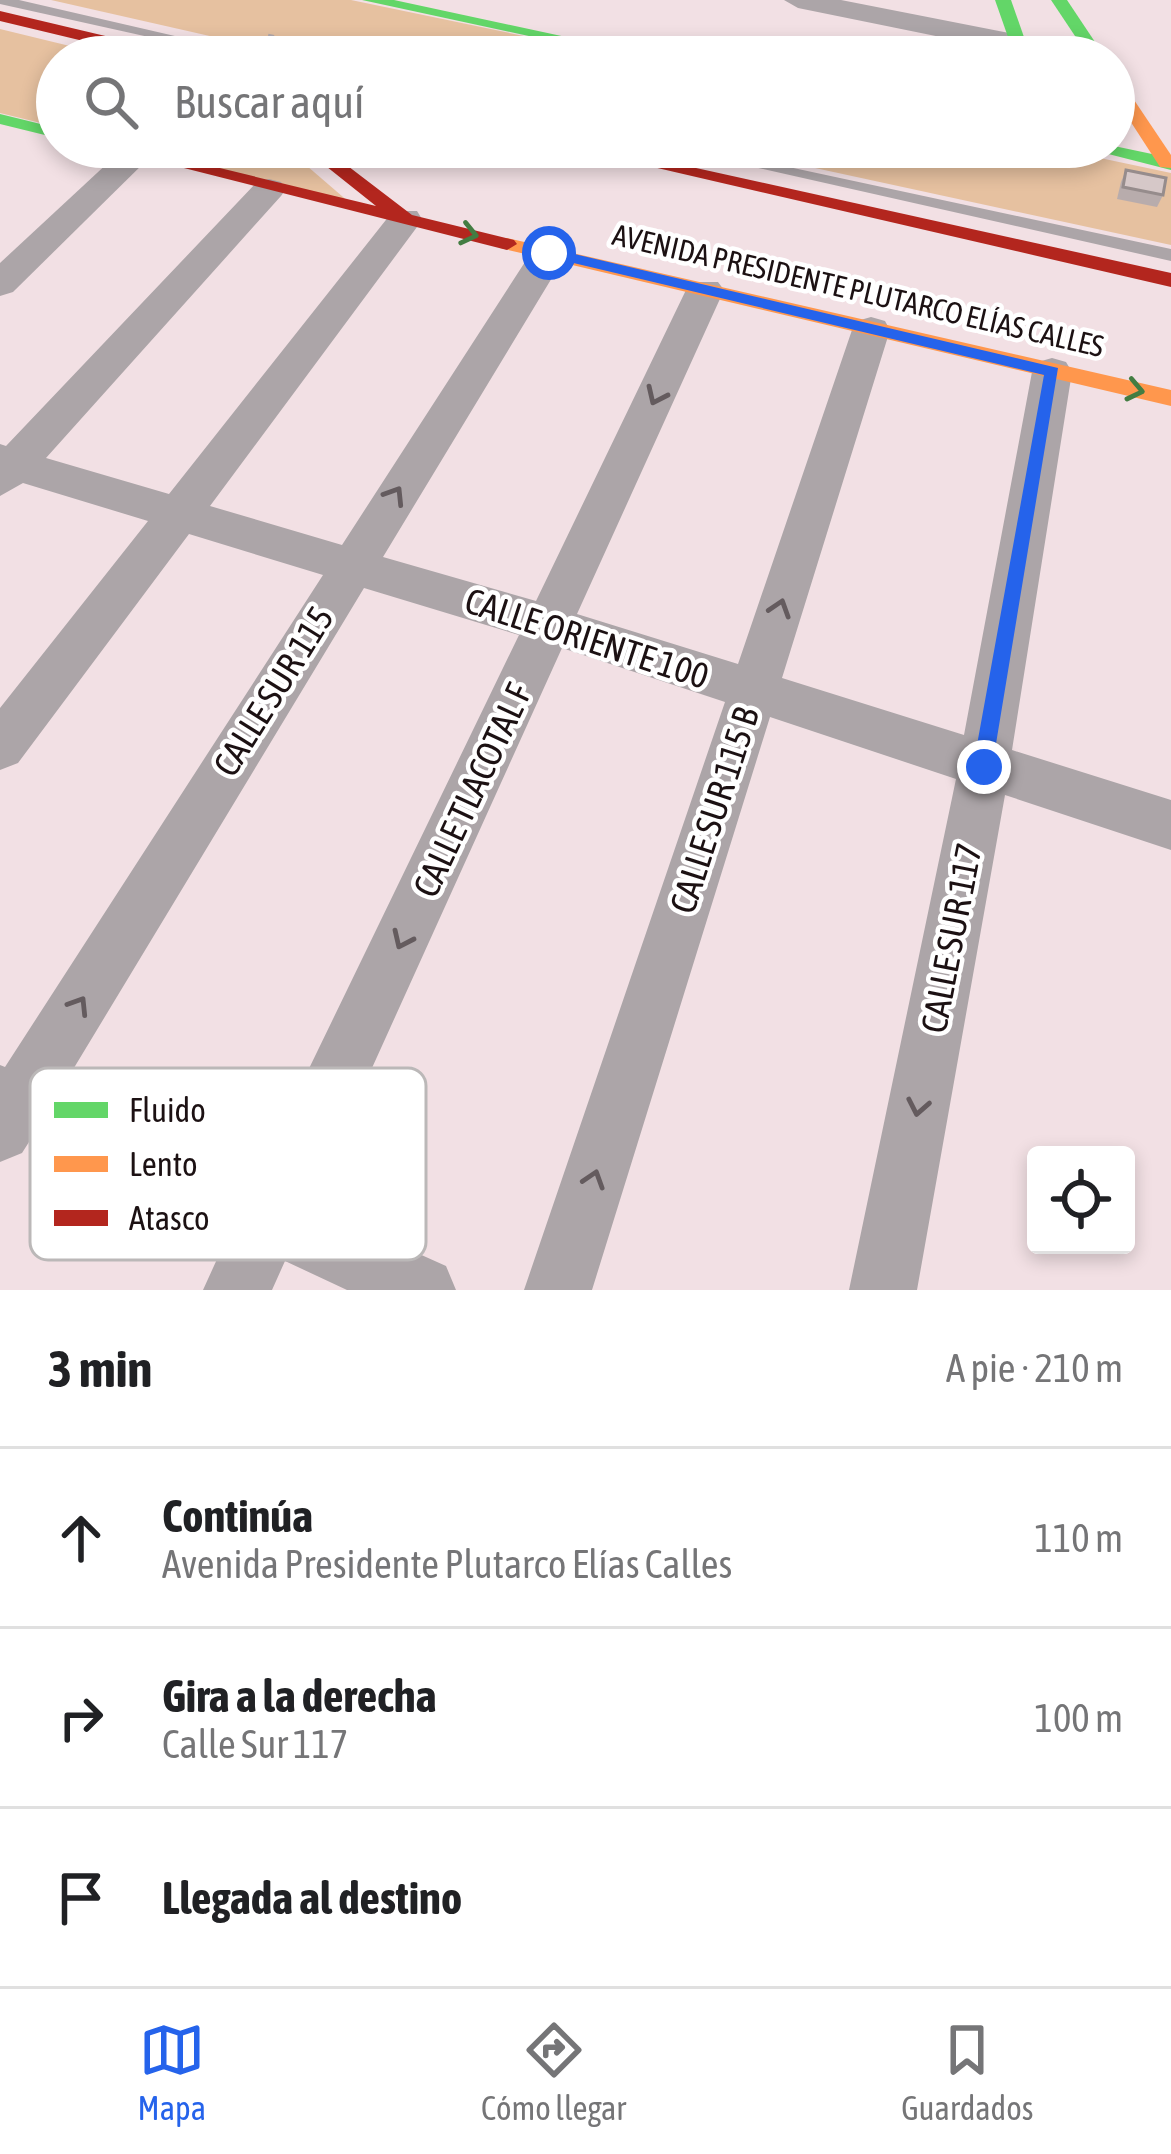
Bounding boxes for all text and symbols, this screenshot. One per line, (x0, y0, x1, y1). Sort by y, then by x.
search box (36, 36, 1135, 168)
icon: search (78, 69, 144, 135)
text: Buscar aquí (174, 76, 364, 128)
street label: AVENIDA PRESIDENTE PLUTARCO ELÍAS CALLES (609, 217, 1107, 363)
one-way arrow (458, 220, 478, 245)
route start (522, 226, 576, 280)
one-way arrow (1125, 376, 1145, 401)
one-way arrow (647, 384, 670, 405)
one-way arrow (381, 486, 404, 508)
street label: CALLE ORIENTE 100 (460, 579, 714, 697)
street label: CALLE SUR 115 (204, 598, 342, 784)
one-way arrow (765, 598, 790, 619)
street label: CALLE TLACOTAL F (404, 676, 540, 903)
street label: CALLE SUR 115 B (661, 702, 767, 918)
route end (957, 740, 1011, 794)
street label: CALLE SUR 117 (912, 840, 990, 1036)
one-way arrow (393, 928, 416, 949)
one-way arrow (64, 996, 86, 1018)
legend (30, 1068, 426, 1260)
text: Fluido (129, 1091, 206, 1129)
one-way arrow (906, 1096, 932, 1116)
text: Lento (129, 1145, 197, 1183)
map controls (1027, 1146, 1135, 1254)
button: locate (1027, 1146, 1135, 1254)
one-way arrow (580, 1169, 605, 1190)
text: Atasco (129, 1199, 209, 1237)
text: 3 min (48, 1339, 152, 1398)
text: A pie · 210 m (946, 1346, 1123, 1390)
text: Continúa (162, 1490, 313, 1542)
icon: ahead (48, 1505, 114, 1571)
text: 110 m (1035, 1516, 1123, 1560)
text: Avenida Presidente Plutarco Elías Calles (162, 1542, 732, 1586)
text: Gira a la derecha (162, 1670, 436, 1722)
icon: right (48, 1685, 114, 1751)
text: 100 m (1035, 1696, 1123, 1740)
text: Calle Sur 117 (162, 1722, 348, 1766)
icon: arrive (48, 1865, 114, 1931)
text: Llegada al destino (162, 1872, 462, 1924)
tab: Mapa (138, 2017, 206, 2127)
tab: Cómo llegar (481, 2017, 626, 2127)
tab: Guardados (901, 2017, 1033, 2127)

